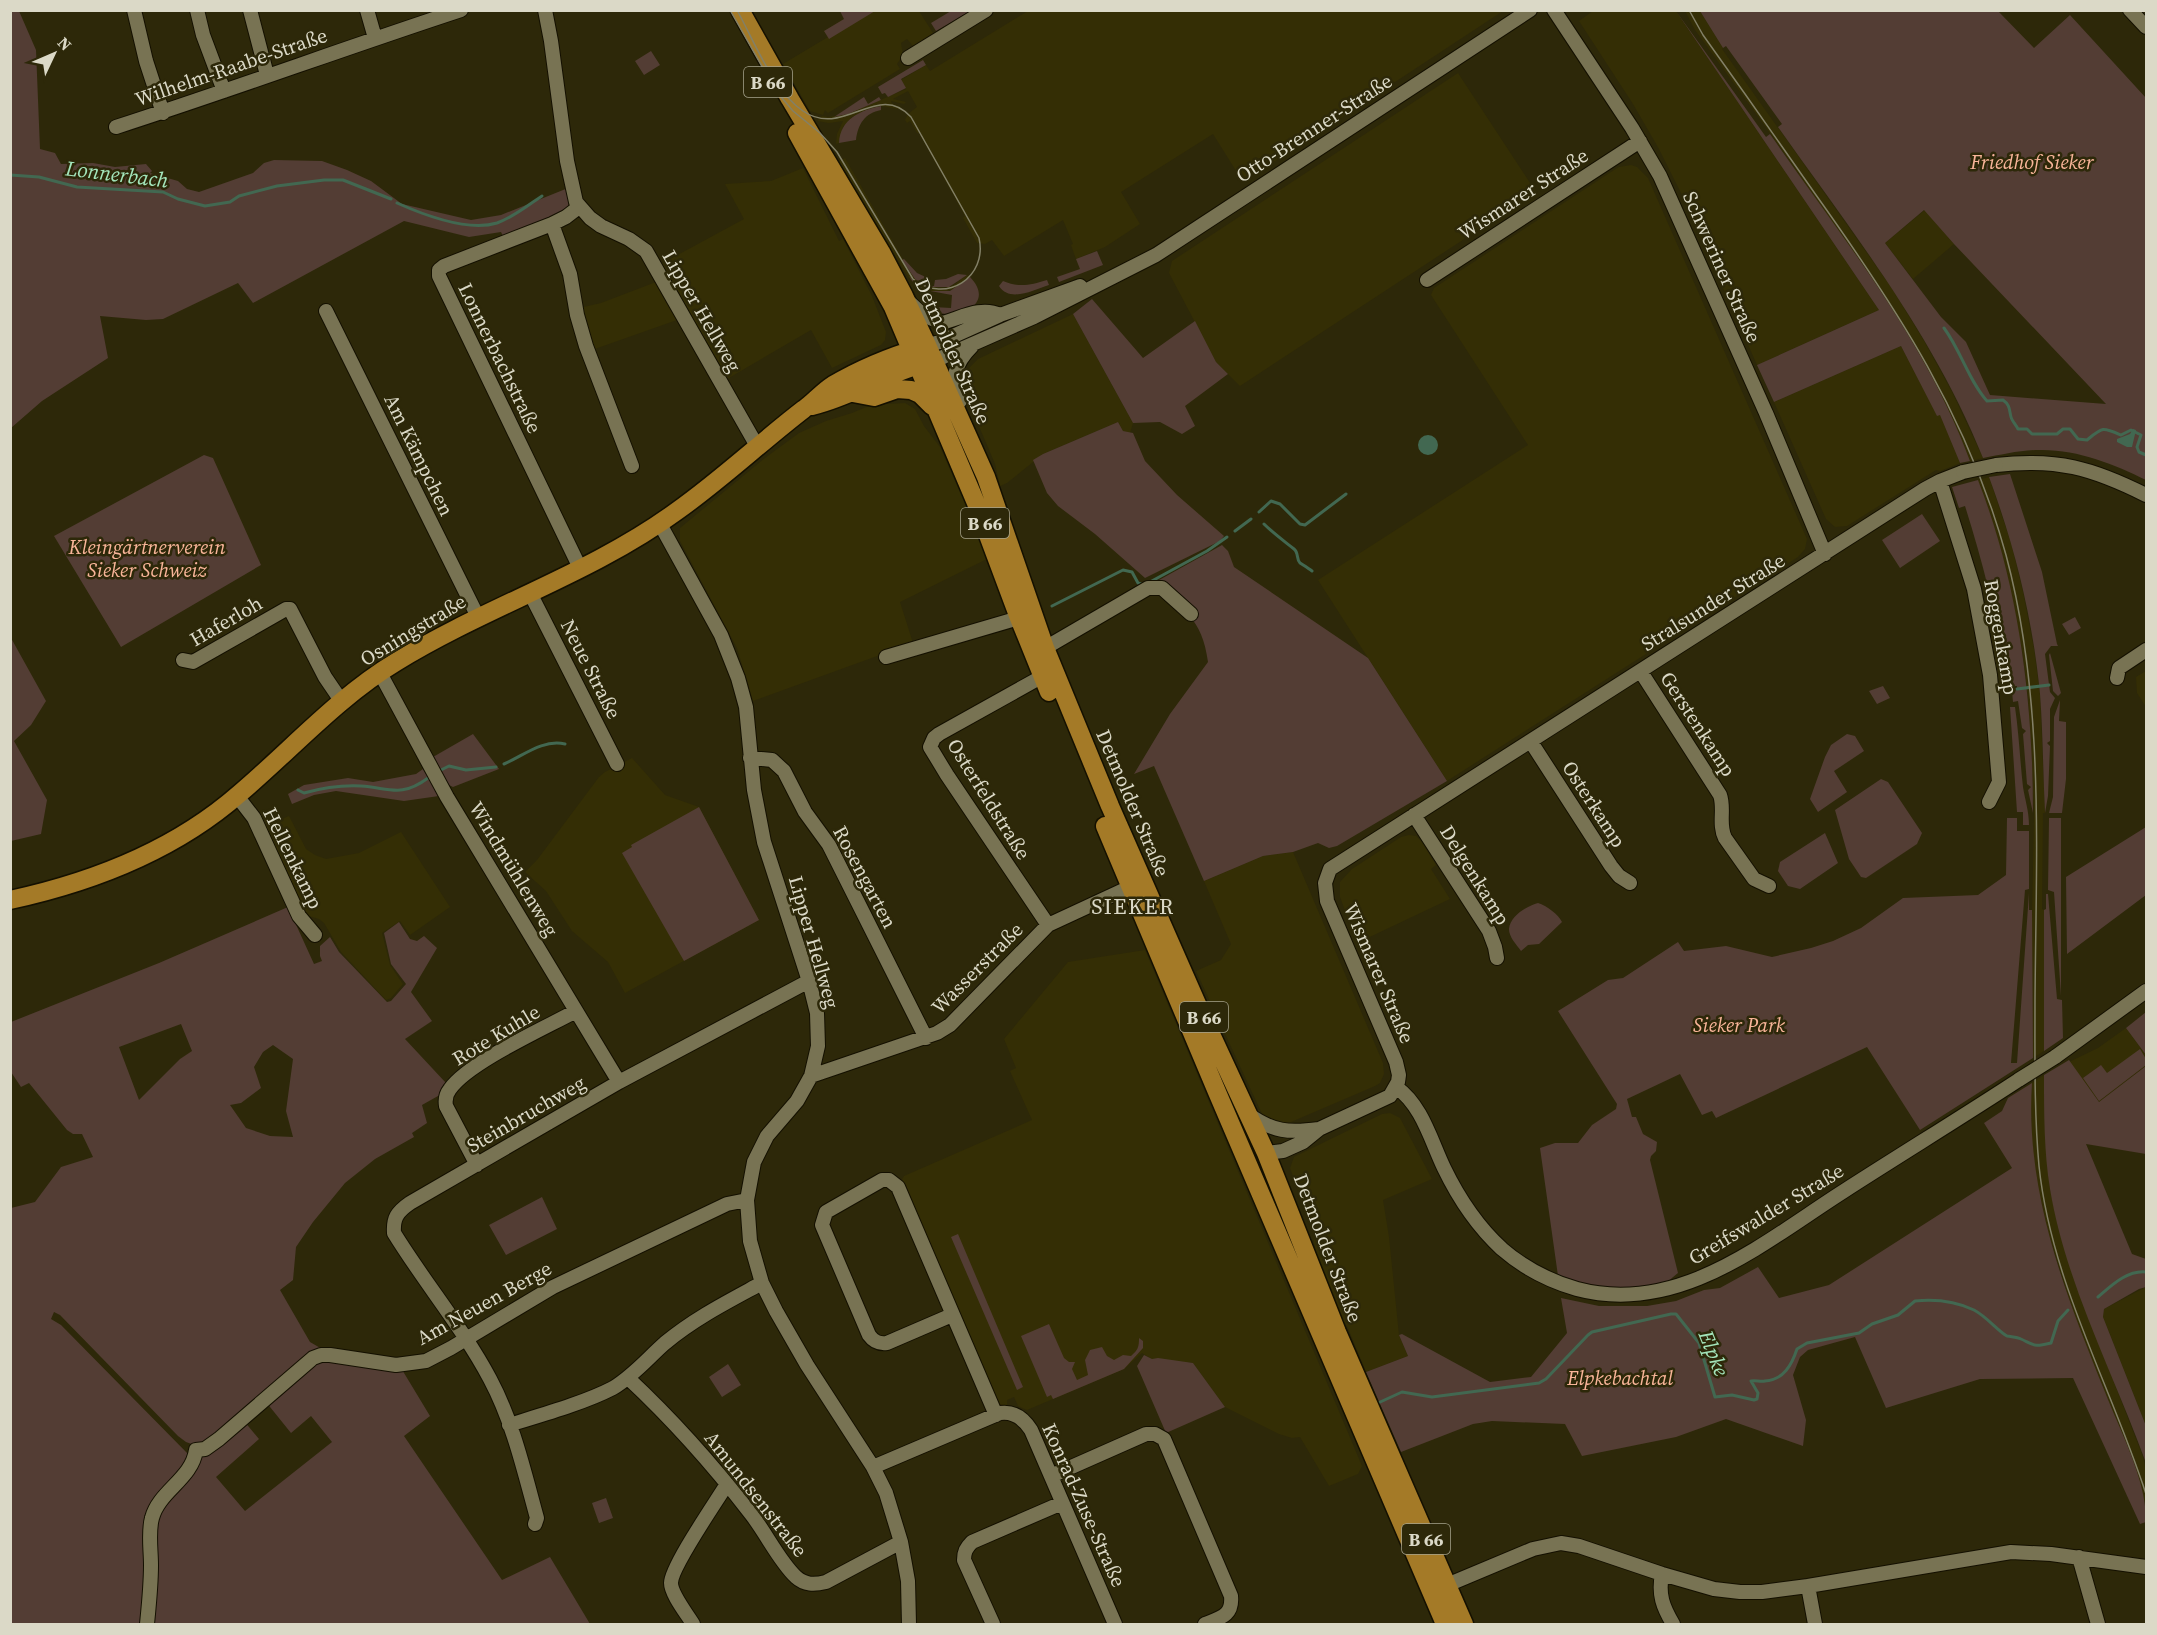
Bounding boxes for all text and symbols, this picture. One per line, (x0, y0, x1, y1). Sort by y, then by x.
street label: Wilhelm-Raabe-Straße (131, 21, 331, 113)
north arrow (24, 24, 84, 84)
text: N (53, 32, 77, 56)
road number: B 66 (744, 67, 792, 97)
street label: Otto-Brenner-Straße (1230, 67, 1398, 189)
street label: Wismarer Straße (1452, 141, 1594, 247)
park label: Friedhof Sieker (1969, 148, 2095, 176)
water label: Lonnerbach (63, 153, 171, 195)
street label: Schweriner Straße (1676, 187, 1768, 347)
street label: Lipper Hellweg (656, 245, 748, 377)
street label: Detmolder Straße (908, 273, 998, 429)
street label: Lonnerbachstraße (451, 278, 549, 438)
street label: Am Kämpchen (377, 389, 461, 521)
road number: B 66 (961, 508, 1009, 538)
park label: Kleingärtnerverein Sieker Schweiz (68, 533, 226, 584)
street label: Stralsunder Straße (1636, 546, 1790, 658)
street label: Roggenkamp (1977, 577, 2025, 697)
street label: Osningstraße (355, 587, 471, 673)
street label: Haferloh (185, 589, 267, 653)
street label: Neue Straße (554, 615, 628, 723)
street label: Gerstenkamp (1654, 666, 1742, 782)
street label: Detmolder Straße (1089, 725, 1177, 881)
street label: Osterfeldstraße (941, 733, 1037, 865)
street label: Osterkamp (1556, 755, 1632, 853)
street label: Windmühlenweg (463, 796, 565, 942)
street label: Hellenkamp (256, 802, 330, 914)
street label: Delgenkamp (1433, 820, 1517, 930)
street label: Rosengarten (826, 821, 904, 933)
street label: Lipper Hellweg (782, 872, 846, 1012)
district label: SIEKER (1091, 891, 1175, 921)
street label: Wismarer Straße (1337, 898, 1421, 1048)
street label: Wasserstraße (925, 916, 1029, 1020)
street label: Rote Kuhle (447, 998, 545, 1072)
road number: B 66 (1180, 1002, 1228, 1032)
park label: Sieker Park (1693, 1011, 1786, 1039)
street label: Steinbruchweg (462, 1069, 590, 1159)
street label: Greifswalder Straße (1683, 1157, 1849, 1271)
street label: Detmolder Straße (1287, 1170, 1369, 1326)
street label: Am Neuen Berge (411, 1254, 557, 1352)
water label: Elpke (1691, 1325, 1736, 1381)
park label: Elpkebachtal (1566, 1364, 1673, 1392)
street label: Konrad-Zuse-Straße (1035, 1419, 1133, 1591)
street label: Amundsenstraße (698, 1425, 814, 1563)
road number: B 66 (1402, 1524, 1450, 1554)

